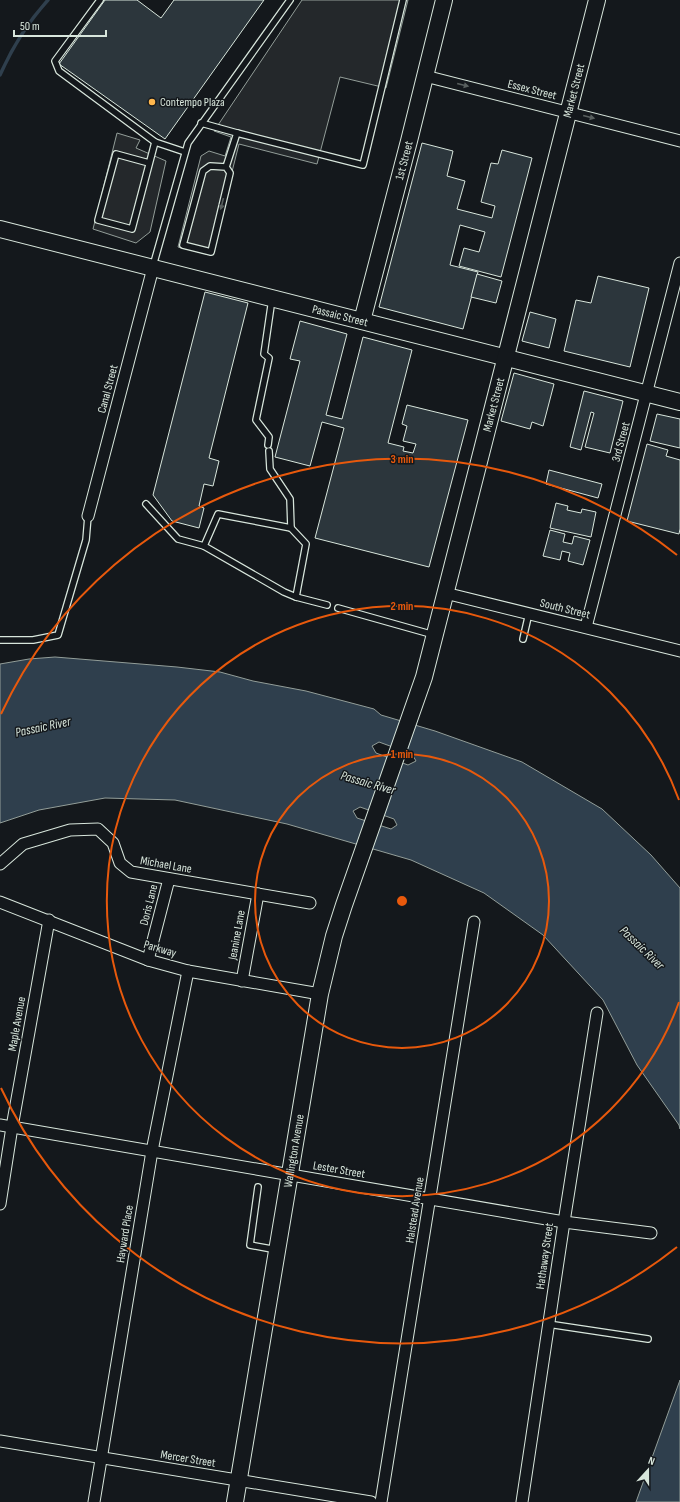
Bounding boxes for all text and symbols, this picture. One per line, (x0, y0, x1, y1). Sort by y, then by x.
scale bar (14, 12, 106, 38)
text: 50 m (20, 19, 40, 34)
street label: Market Street (560, 62, 588, 119)
street label: Essex Street (506, 77, 558, 103)
one-way arrow (457, 82, 469, 88)
place label: Contempo Plaza (160, 95, 225, 110)
marker: Contempo Plaza (147, 97, 157, 107)
one-way arrow (582, 115, 595, 121)
street label: 1st Street (392, 139, 416, 181)
one-way arrow (219, 198, 225, 211)
street label: Passaic Street (311, 301, 370, 330)
street label: Canal Street (94, 363, 122, 415)
street label: Market Street (479, 376, 508, 433)
street label: 3rd Street (609, 420, 634, 464)
text: 3 min (391, 452, 413, 467)
street label: South Street (538, 596, 592, 623)
text: 2 min (391, 599, 413, 614)
water label: Passaic River (14, 713, 73, 741)
text: 1 min (391, 747, 413, 762)
water label: Passaic River (339, 768, 399, 799)
street label: Michael Lane (139, 853, 193, 877)
street label: Doris Lane (137, 883, 161, 927)
centre of rings (395, 894, 409, 908)
street label: Jeanine Lane (225, 909, 249, 962)
water label: Passaic River (616, 923, 669, 974)
street label: Parkway (142, 937, 178, 961)
street label: Maple Avenue (5, 995, 29, 1052)
street label: Wallington Avenue (280, 1113, 307, 1189)
street label: Lester Street (312, 1158, 366, 1182)
street label: Halstead Avenue (402, 1176, 428, 1244)
street label: Hayward Place (113, 1204, 137, 1264)
street label: Hathaway Street (533, 1221, 557, 1290)
street label: Mercer Street (159, 1447, 217, 1471)
north arrow (628, 1450, 668, 1490)
text: N (646, 1454, 657, 1468)

